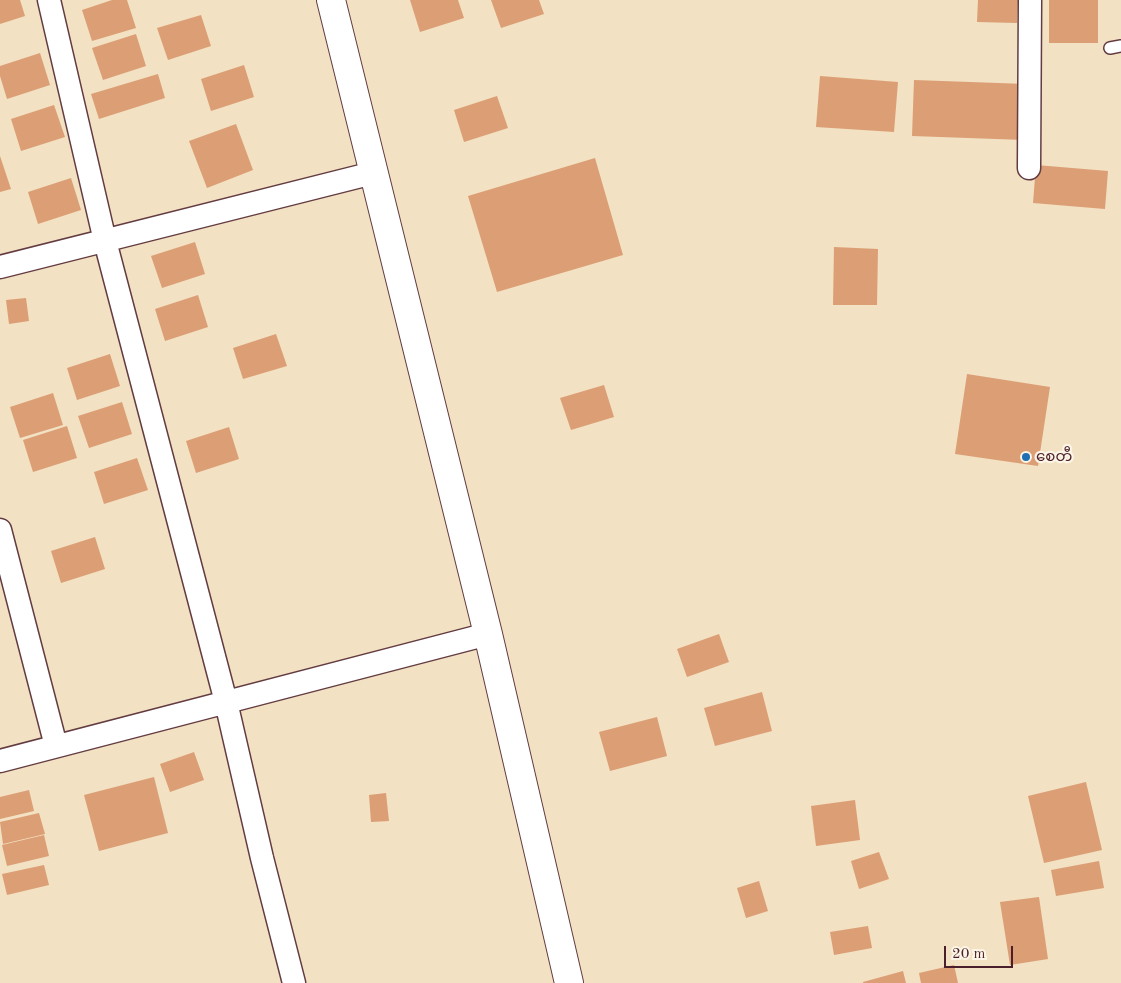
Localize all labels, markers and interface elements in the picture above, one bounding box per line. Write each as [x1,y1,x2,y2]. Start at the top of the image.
place label: စေတီ [1036,448,1072,466]
marker: စေတီ [1020,451,1032,463]
scale bar [946,936,1015,968]
text: 20 m [952,947,986,962]

